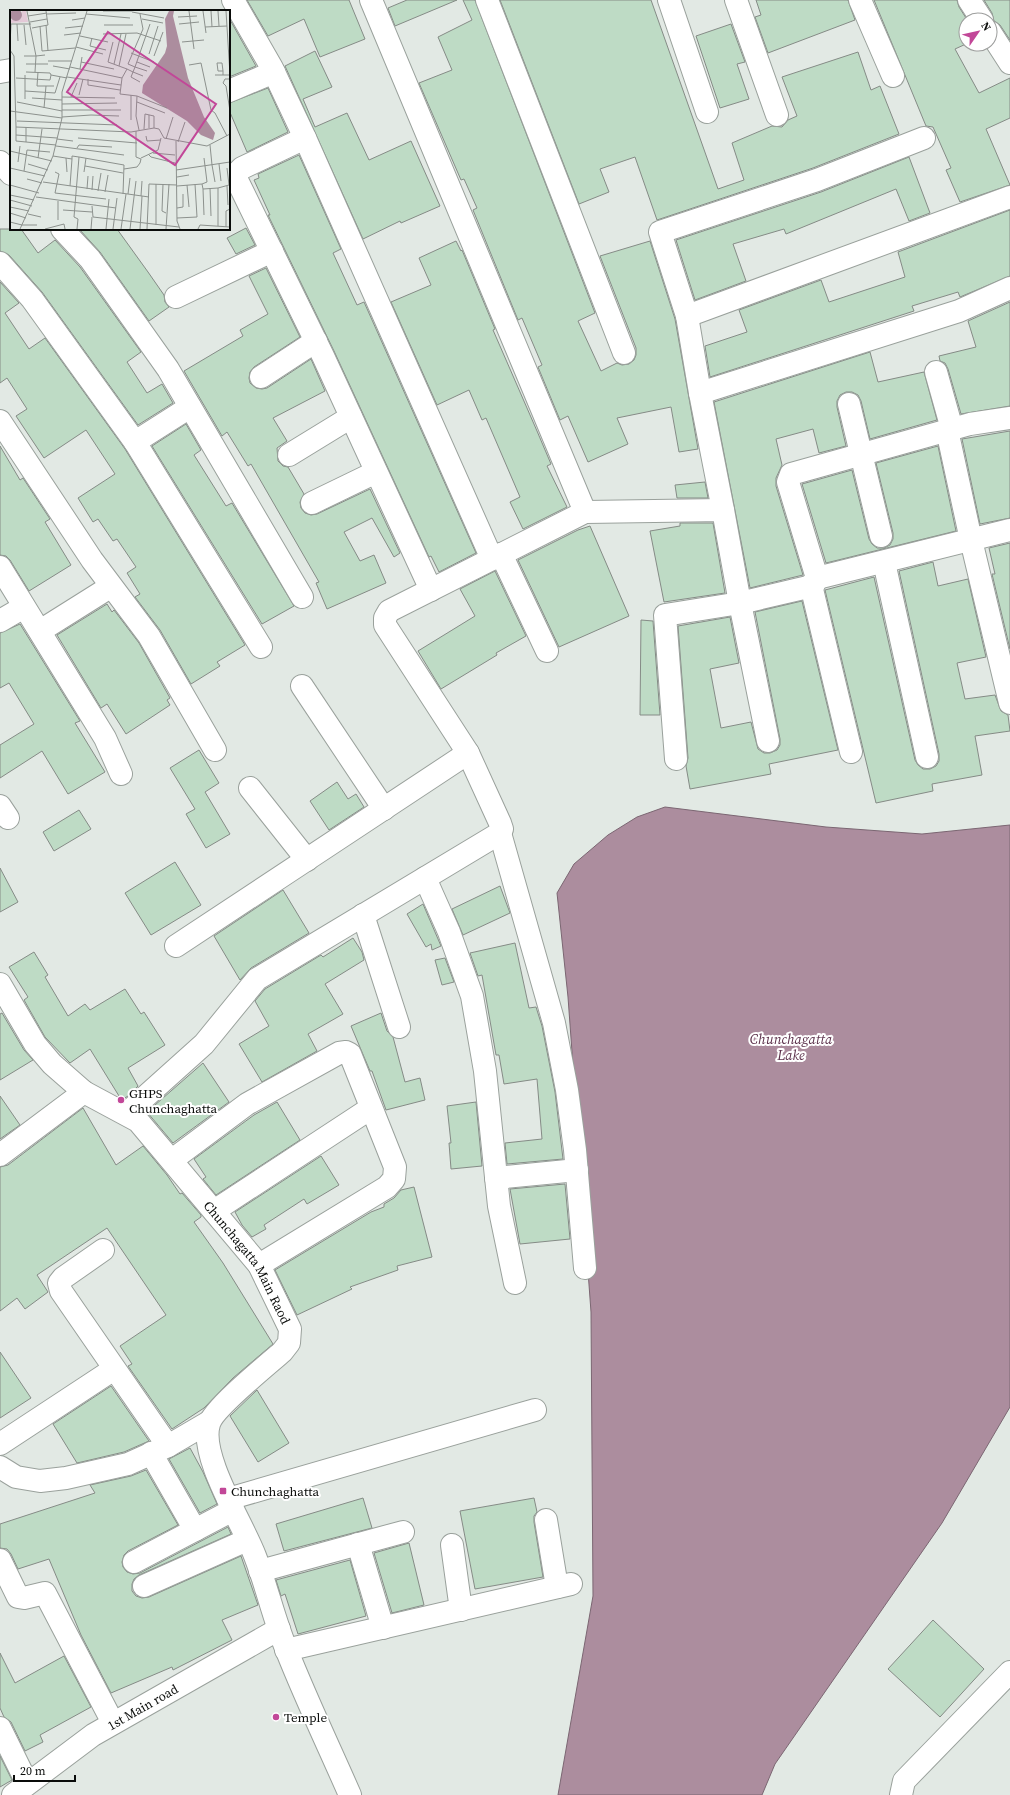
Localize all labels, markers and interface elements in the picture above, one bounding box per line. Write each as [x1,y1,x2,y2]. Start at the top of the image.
inset map [10,10,230,230]
north arrow [958,12,998,52]
text: N [977,19,994,34]
water label: Chunchagatta Lake [750,1029,833,1065]
place label: GHPS Chunchaghatta [129,1085,218,1117]
marker: GHPS Chunchaghatta [116,1095,126,1105]
street label: Chunchagatta Main Raod [200,1197,294,1327]
place label: Chunchaghatta [231,1483,320,1500]
marker: Chunchaghatta [218,1486,228,1496]
street label: 1st Main road [104,1680,182,1734]
place label: Temple [284,1709,327,1726]
marker: Temple [271,1712,281,1722]
scale bar [14,1757,75,1783]
text: 20 m [20,1763,46,1779]

